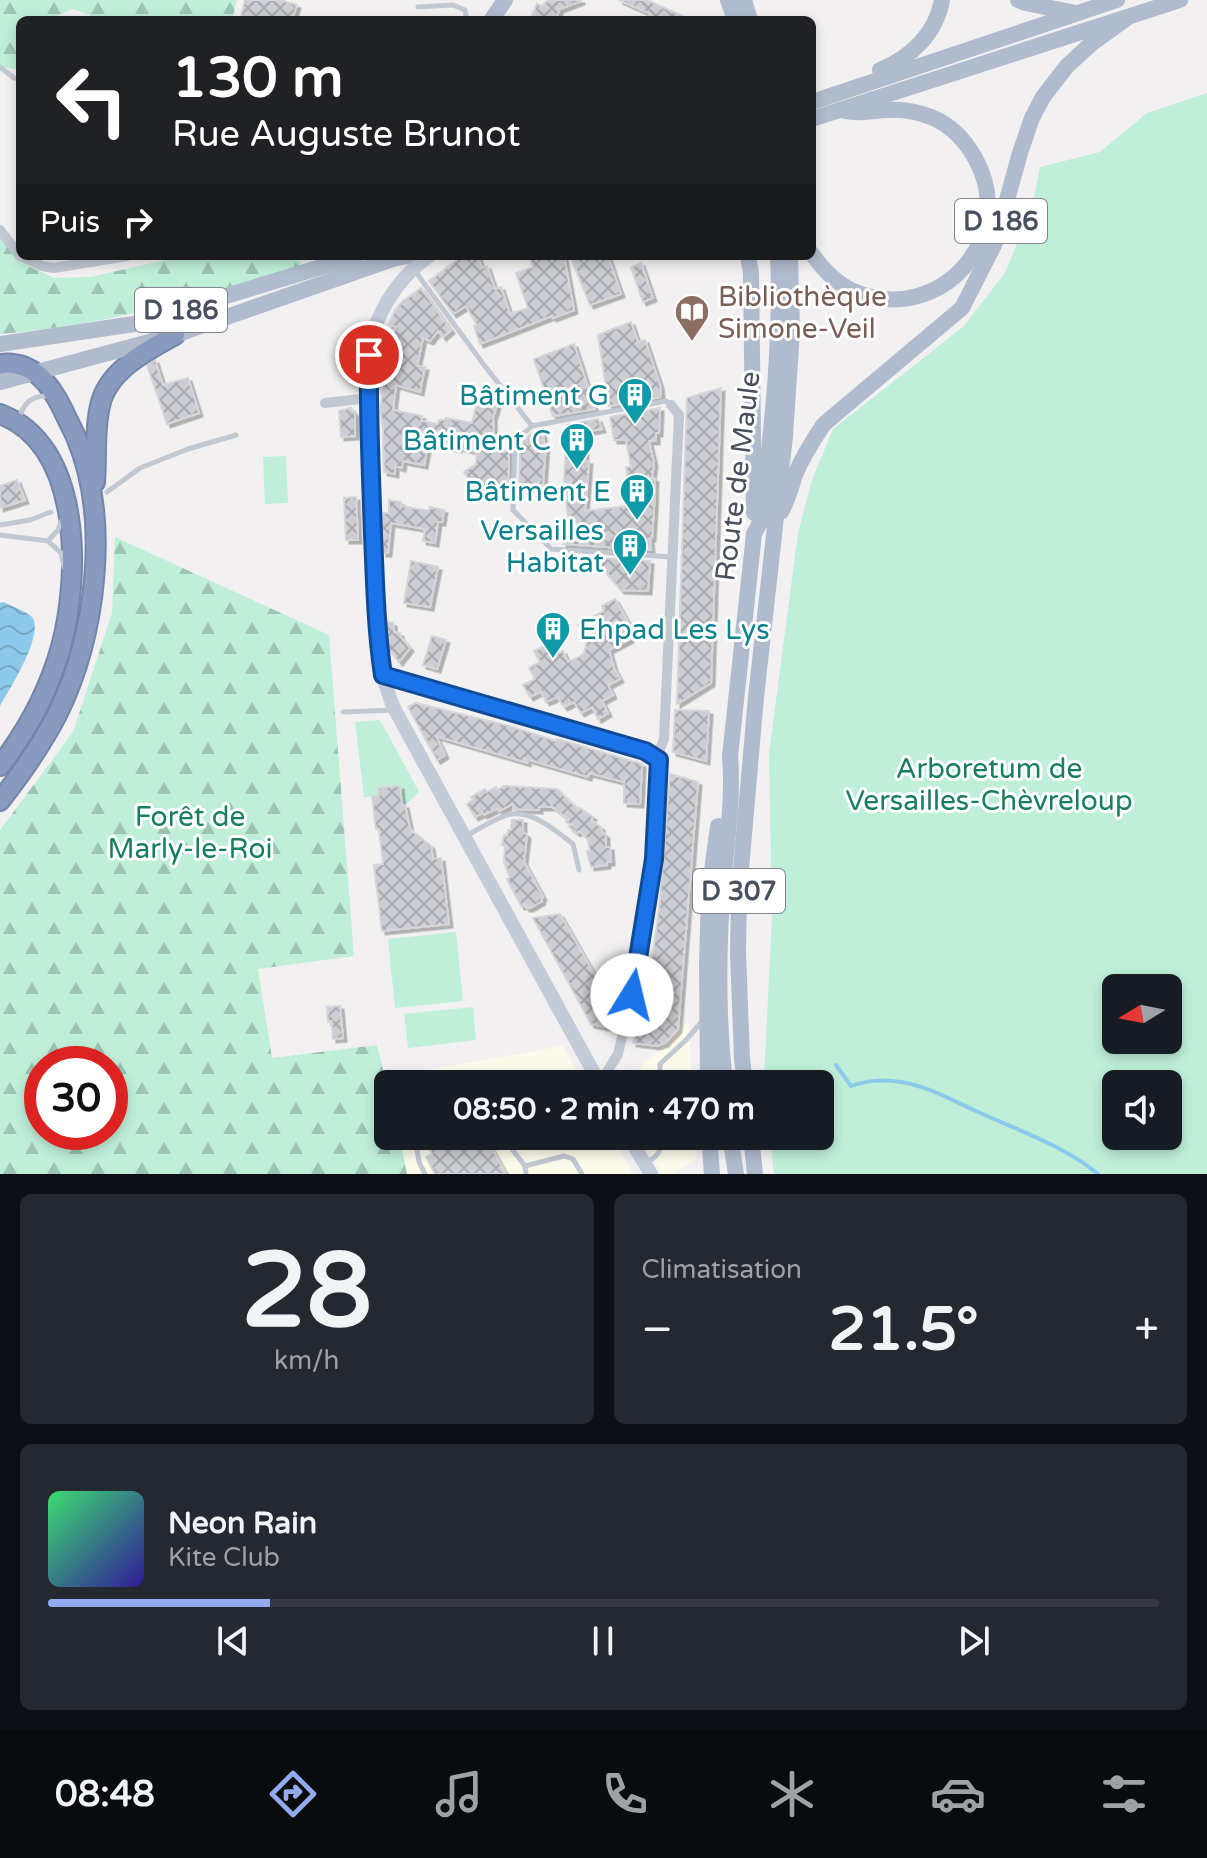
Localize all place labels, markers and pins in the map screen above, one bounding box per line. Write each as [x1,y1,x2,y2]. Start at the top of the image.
place label: Bibliothèque Simone-Veil [718,280,887,346]
library icon: Bibliothèque Simone-Veil [673,293,711,343]
pin [335,321,403,389]
building icon: Bâtiment G [616,376,654,426]
place label: Bâtiment G [459,379,609,413]
building icon: Bâtiment C [558,421,596,471]
place label: Bâtiment C [403,424,551,458]
building icon: Bâtiment E [618,472,656,522]
place label: Bâtiment E [464,475,611,509]
place label: Versailles Habitat [480,514,604,580]
building icon: Versailles Habitat [611,527,649,577]
building icon: Ehpad Les Lys [534,610,572,660]
place label: Ehpad Les Lys [579,613,770,647]

